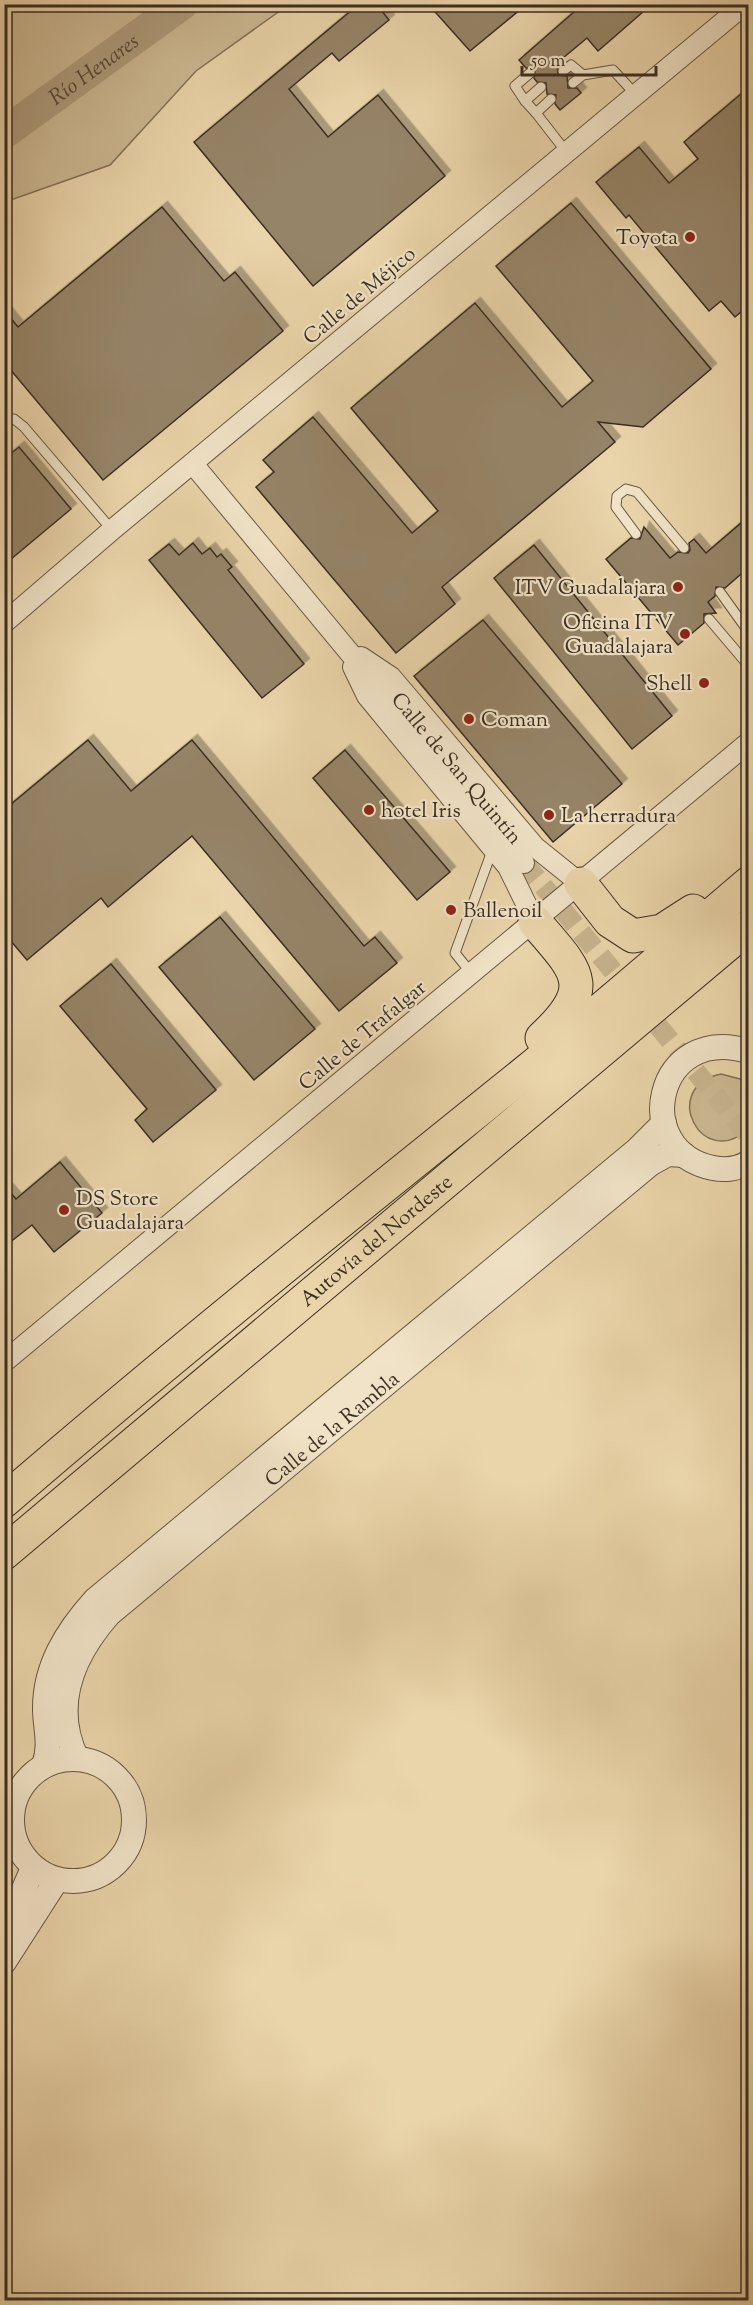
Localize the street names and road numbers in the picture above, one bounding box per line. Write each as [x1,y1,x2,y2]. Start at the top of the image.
street label: Calle de Méjico [297,240,423,353]
street label: Calle de San Quintín [383,687,528,852]
street label: Calle de Trafalgar [293,974,434,1099]
street label: Autovía del Nordeste [294,1168,460,1315]
street label: Calle de la Rambla [259,1365,407,1495]

